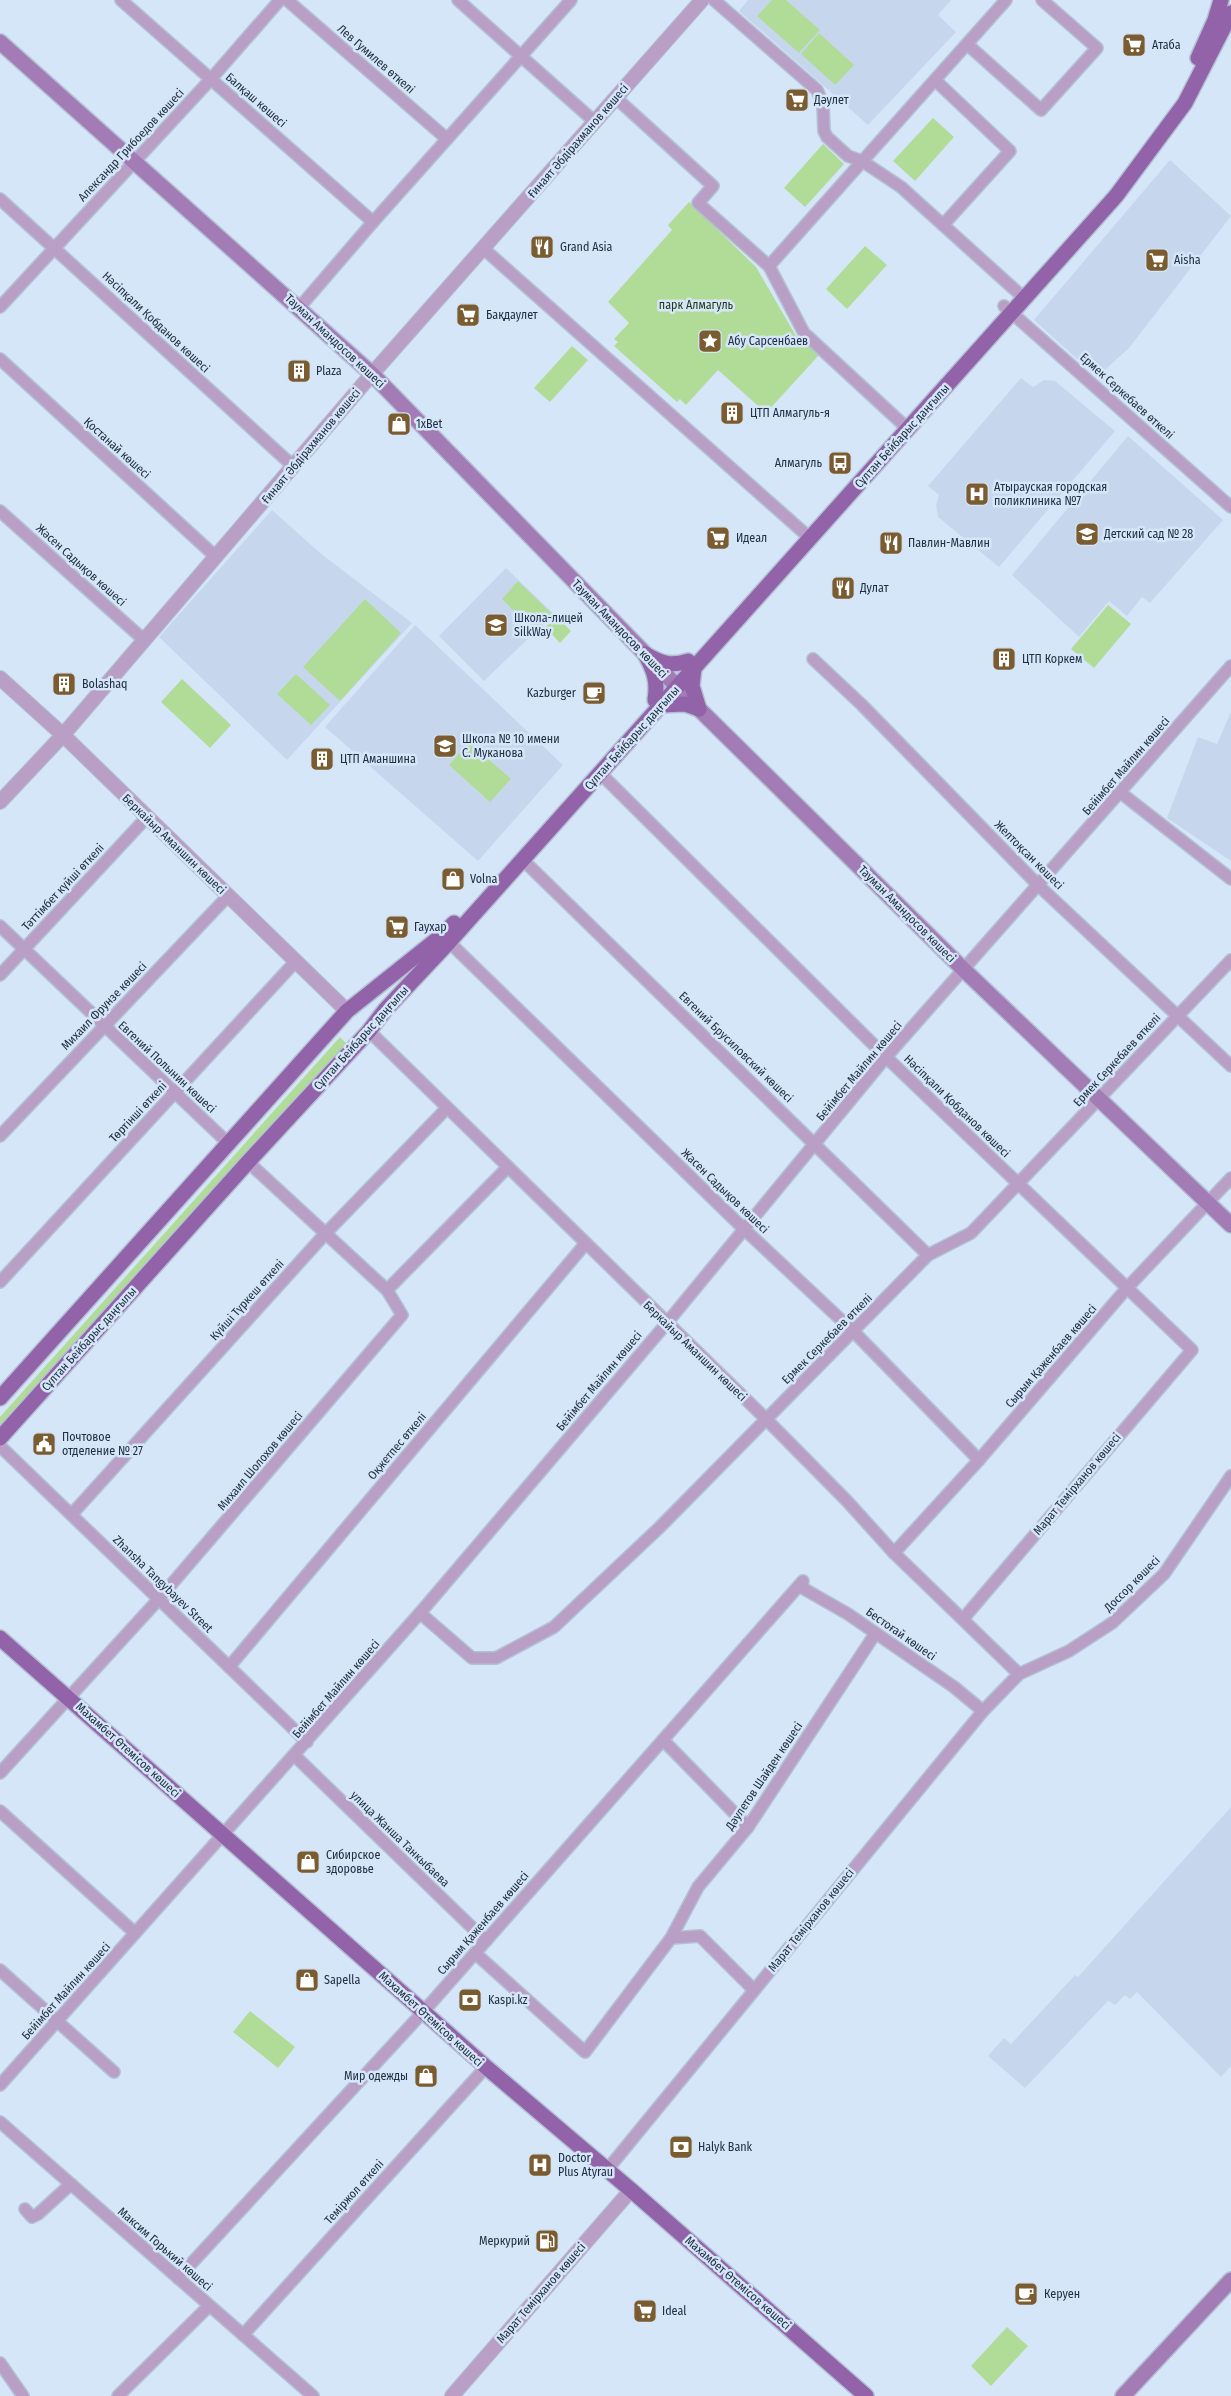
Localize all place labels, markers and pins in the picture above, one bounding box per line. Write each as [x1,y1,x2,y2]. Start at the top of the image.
supermarket icon: Атаба [1121,32,1147,58]
place label: Атаба [1152,38,1181,52]
supermarket icon: Дәулет [784,87,810,113]
place label: Дәулет [813,93,849,107]
restaurant icon: Grand Asia [529,234,555,260]
place label: Grand Asia [560,240,613,254]
supermarket icon: Aisha [1144,247,1170,273]
place label: Aisha [1174,253,1201,267]
supermarket icon: Бақдаулет [455,302,481,328]
place label: Бақдаулет [486,308,538,322]
place icon: Абу Сарсенбаев [697,328,723,354]
place label: Абу Сарсенбаев [728,334,808,348]
building icon: Plaza [286,358,312,384]
place label: Plaza [316,364,342,378]
building icon: ЦТП Алмагуль-я [719,400,745,426]
place label: ЦТП Алмагуль-я [750,406,830,420]
shop icon: 1xBet [386,411,412,437]
place label: 1xBet [416,417,442,431]
bus stop icon: Алмагуль [827,450,853,476]
place label: Алмагуль [775,456,822,470]
place label: Атырауская городская поликлиника №7 [994,480,1107,508]
hospital icon: Атырауская городская поликлиника №7 [964,481,990,507]
school or university icon: Детский сад № 28 [1074,521,1100,547]
supermarket icon: Идеал [705,525,731,551]
place label: Детский сад № 28 [1103,527,1193,541]
restaurant icon: Павлин-Мавлин [878,530,904,556]
place label: Идеал [736,531,767,545]
place label: Павлин-Мавлин [908,536,990,550]
restaurant icon: Дулат [830,575,856,601]
place label: Дулат [859,581,889,595]
place label: Школа-лицей SilkWay [514,611,583,639]
school or university icon: Школа-лицей SilkWay [483,612,509,638]
building icon: ЦТП Коркем [991,646,1017,672]
place label: ЦТП Коркем [1022,652,1082,666]
building icon: Bolashaq [51,671,77,697]
place label: Bolashaq [82,677,128,691]
cafe icon: Kazburger [581,680,607,706]
place label: Kazburger [527,686,577,700]
place label: Школа № 10 имени С. Муканова [462,732,560,760]
school or university icon: Школа № 10 имени С. Муканова [432,733,458,759]
building icon: ЦТП Аманшина [309,746,335,772]
place label: ЦТП Аманшина [340,752,416,766]
shop icon: Volna [440,866,466,892]
place label: Volna [470,872,498,886]
supermarket icon: Гаухар [384,914,410,940]
place label: Гаухар [414,920,447,934]
place label: Почтовое отделение № 27 [62,1430,143,1458]
public building icon: Почтовое отделение № 27 [31,1431,57,1457]
place label: Сибирское здоровье [326,1848,380,1876]
shop icon: Сибирское здоровье [295,1849,321,1875]
shop icon: Sapella [294,1967,320,1993]
place label: Sapella [324,1973,360,1987]
bank icon: Kaspi.kz [457,1987,483,2013]
place label: Kaspi.kz [488,1993,528,2007]
shop icon: Мир одежды [413,2063,439,2089]
place label: Мир одежды [344,2069,408,2083]
bank icon: Halyk Bank [668,2134,694,2160]
place label: Halyk Bank [698,2140,753,2154]
place label: Doctor Plus Atyrau [558,2151,613,2179]
hospital icon: Doctor Plus Atyrau [527,2152,553,2178]
fuel station icon: Меркурий [534,2228,560,2254]
place label: Меркурий [479,2234,530,2248]
cafe icon: Керуен [1013,2281,1039,2307]
place label: Керуен [1044,2287,1080,2301]
supermarket icon: Ideal [632,2298,658,2324]
place label: Ideal [662,2304,686,2318]

